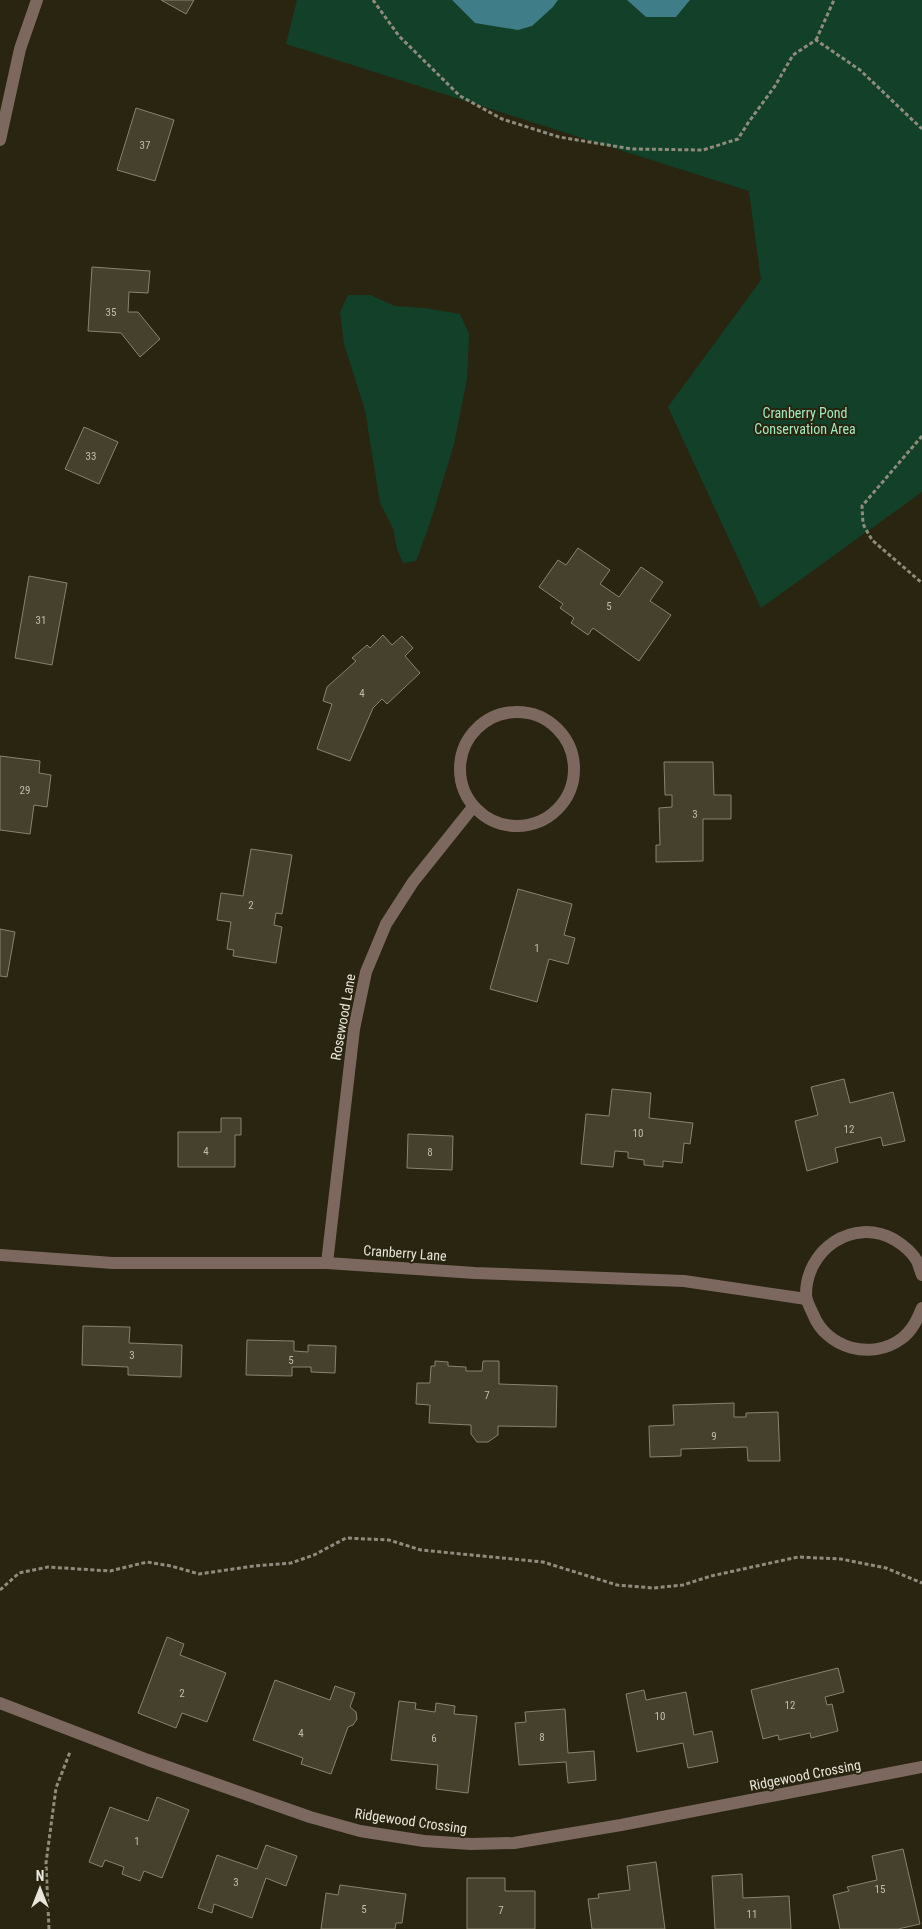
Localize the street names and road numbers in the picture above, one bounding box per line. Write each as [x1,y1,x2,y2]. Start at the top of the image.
street label: Rosewood Lane [328,972,359,1061]
street label: Cranberry Lane [363,1242,448,1264]
street label: Ridgewood Crossing [748,1756,862,1794]
street label: Ridgewood Crossing [354,1805,468,1837]

